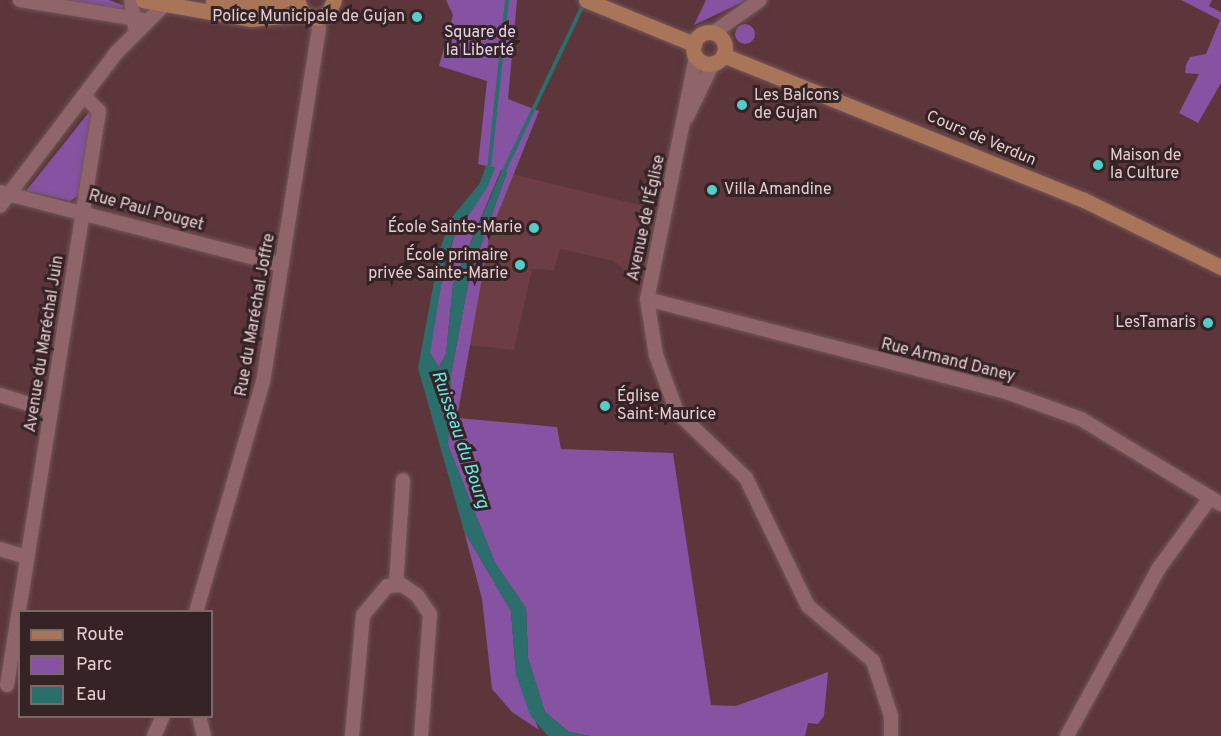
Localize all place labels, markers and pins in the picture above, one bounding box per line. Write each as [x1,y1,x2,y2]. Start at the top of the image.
place label: Police Municipale de Gujan [212,7,405,27]
marker: Police Municipale de Gujan [410,10,424,24]
place label: Les Balcons de Gujan [754,86,839,124]
marker: Les Balcons de Gujan [735,98,749,112]
place label: Maison de la Culture [1110,146,1181,184]
marker: Maison de la Culture [1091,158,1105,172]
place label: Villa Amandine [724,180,832,200]
marker: Villa Amandine [705,183,719,197]
place label: École Sainte-Marie [388,218,522,238]
marker: École Sainte-Marie [527,221,541,235]
place label: École primaire privée Sainte-Marie [368,246,508,284]
marker: École primaire privée Sainte-Marie [513,258,527,272]
place label: LesTamaris [1115,313,1196,333]
marker: LesTamaris [1201,316,1215,330]
place label: Église Saint-Maurice [617,387,716,425]
marker: Église Saint-Maurice [598,399,612,413]

